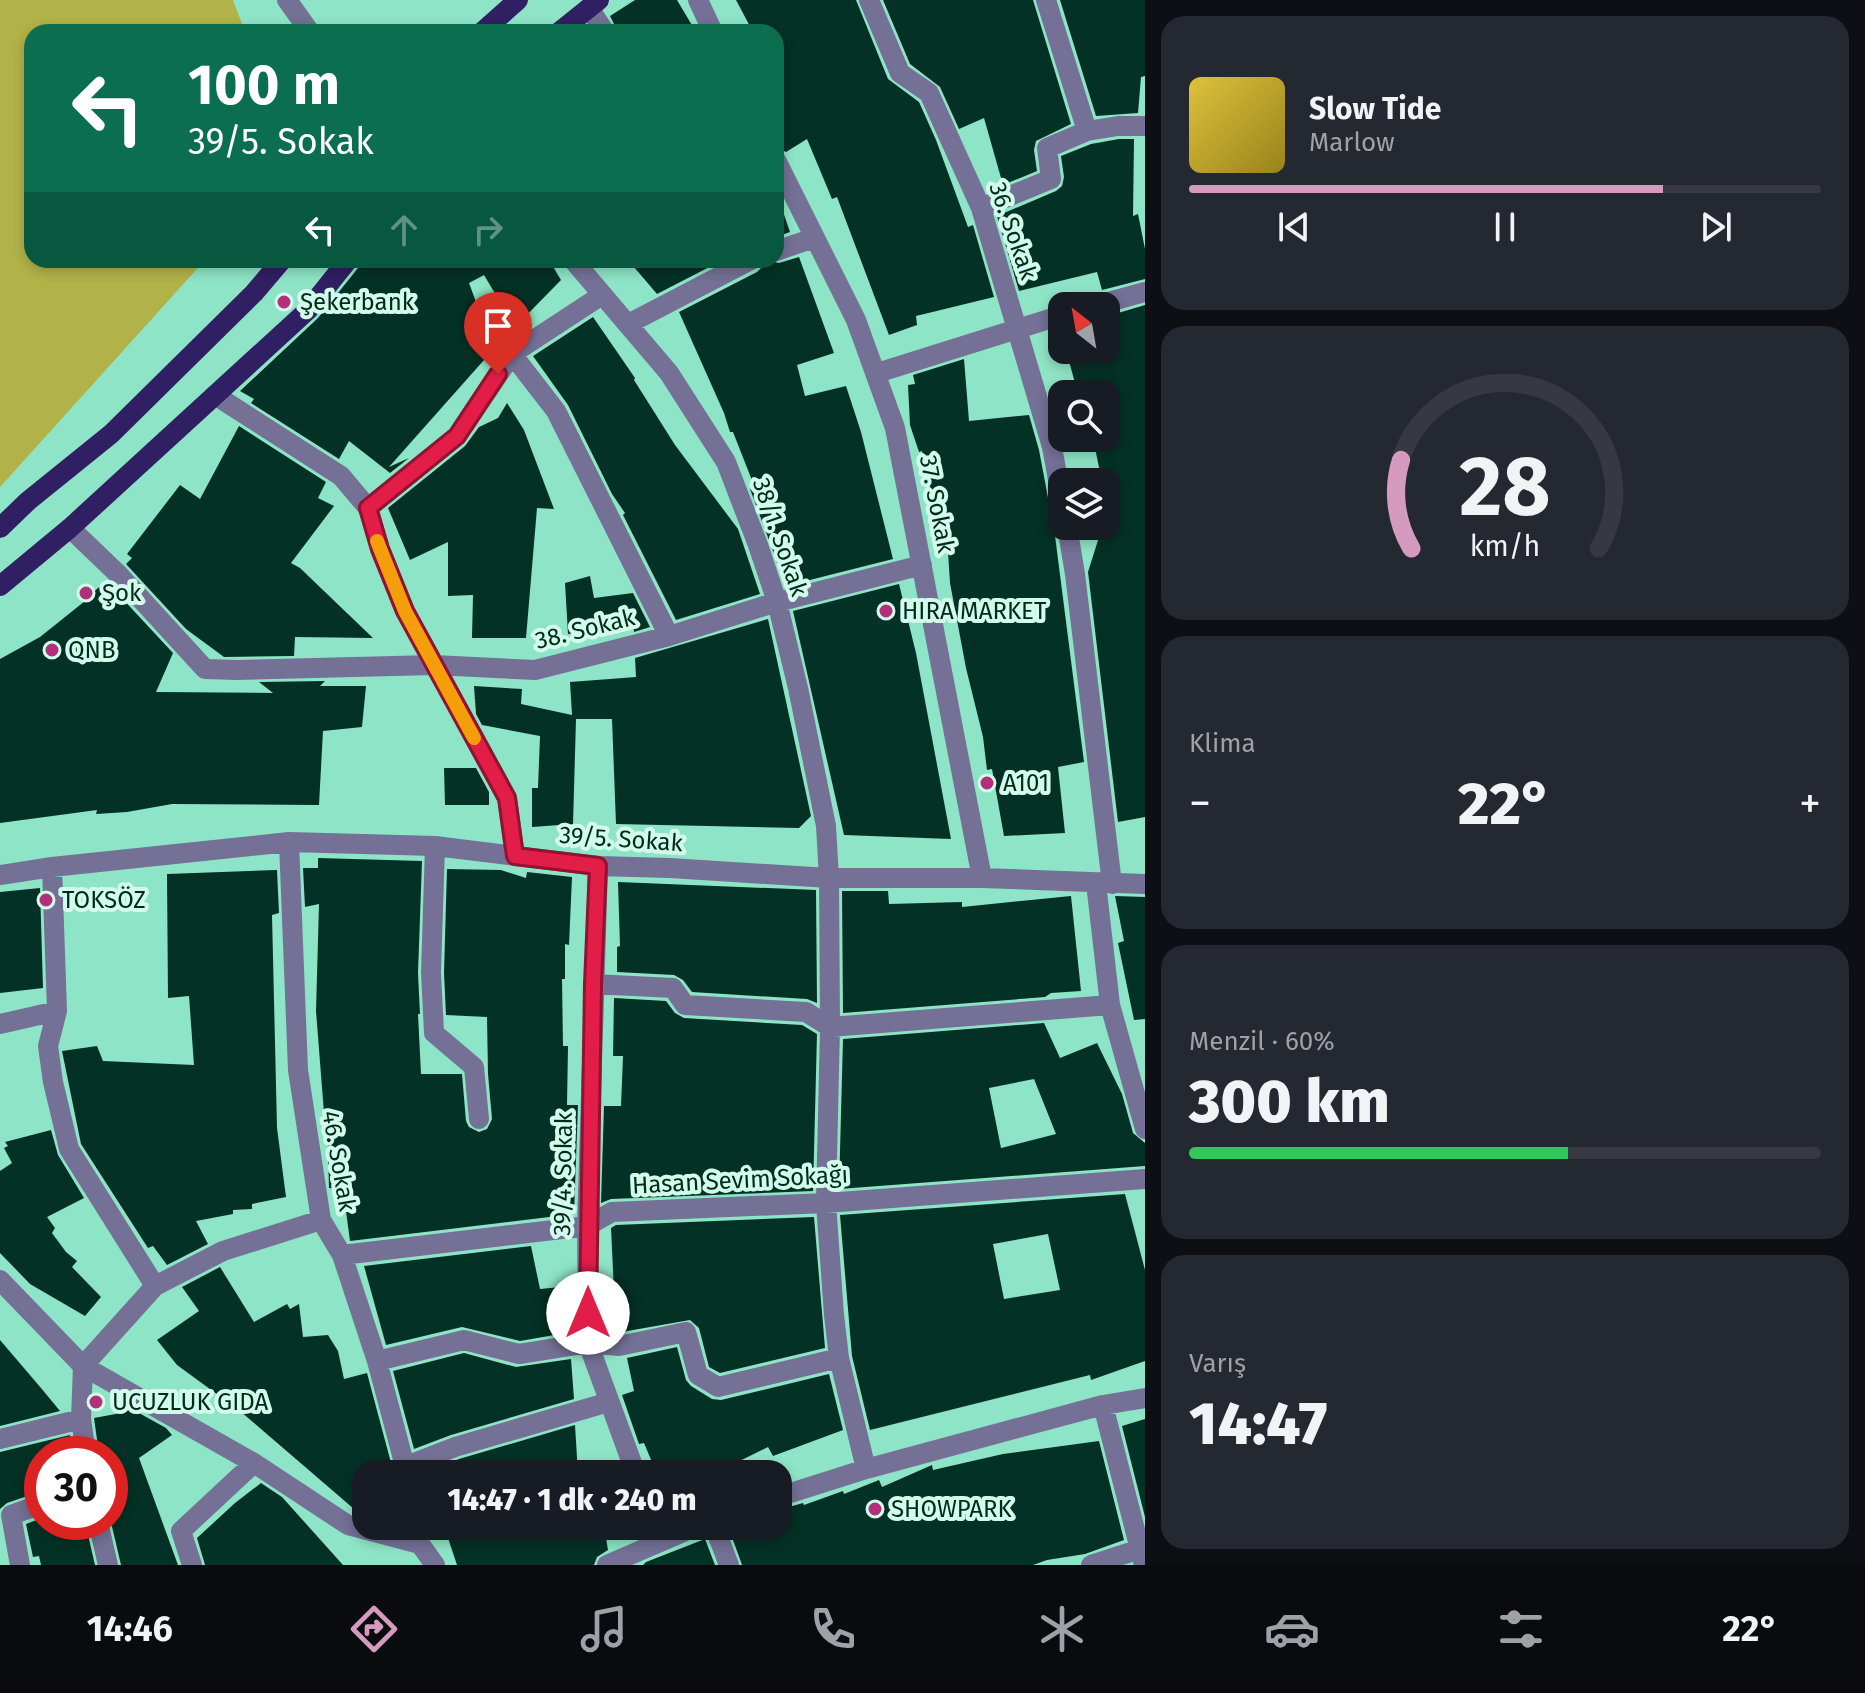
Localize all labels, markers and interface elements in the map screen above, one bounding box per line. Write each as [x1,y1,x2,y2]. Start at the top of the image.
text: 100 m [188,52,340,119]
icon: left [56,56,160,160]
text: Slow Tide [1309,91,1441,127]
text: 39/5. Sokak [188,120,374,164]
text: Marlow [1309,127,1395,158]
street label: 36. Sokak [983,179,1043,284]
icon: previous [1272,205,1316,249]
icon: pause [1483,205,1527,249]
icon: next [1694,205,1738,249]
icon: left [298,208,342,252]
icon: ahead [382,208,426,252]
icon: right [466,208,510,252]
place label: Şekerbank [300,288,415,316]
pin [464,292,532,374]
north arrow [1048,292,1120,364]
map controls [1048,292,1120,540]
marker: Şekerbank [275,293,293,311]
icon: arrive [476,304,520,348]
button: search [1048,380,1120,452]
text: 28 [1459,436,1551,536]
street label: 37. Sokak [914,453,960,556]
button: layers [1048,468,1120,540]
street label: 38/1. Sokak [747,474,814,600]
text: km/h [1470,529,1540,564]
place label: Şok [102,579,142,607]
marker: Şok [77,584,95,602]
place label: HIRA MARKET [902,597,1047,625]
marker: HIRA MARKET [877,602,895,620]
street label: 38. Sokak [532,603,638,655]
place label: QNB [68,636,116,664]
marker: QNB [43,641,61,659]
text: Klima [1189,728,1256,759]
text: 22° [1458,768,1552,840]
place label: A101 [1003,769,1049,797]
marker: A101 [978,774,996,792]
text: − [1189,777,1211,830]
text: + [1799,777,1821,830]
street label: 39/5. Sokak [558,821,684,857]
place label: TOKSÖZ [62,886,146,914]
marker: TOKSÖZ [37,891,55,909]
text: Menzil · 60% [1189,1026,1335,1057]
text: 300 km [1189,1066,1390,1138]
street label: 46. Sokak [316,1108,362,1214]
street label: 39/4. Sokak [548,1111,578,1236]
street label: Hasan Sevim Sokağı [631,1160,849,1200]
position arrow [546,1271,630,1355]
text: Varış [1189,1348,1246,1379]
place label: UCUZLUK GIDA [112,1388,268,1416]
text: 14:47 [1189,1388,1327,1460]
marker: UCUZLUK GIDA [87,1393,105,1411]
speed limit sign: 30 [24,1436,128,1540]
text: 14:47 · 1 dk · 240 m [448,1482,696,1518]
place label: SHOWPARK [891,1495,1013,1523]
marker: SHOWPARK [866,1500,884,1518]
icon: directions [346,1601,402,1657]
icon: music [576,1601,632,1657]
icon: phone [805,1601,861,1657]
icon: climate [1034,1601,1090,1657]
icon: car [1264,1601,1320,1657]
icon: filters [1493,1601,1549,1657]
text: 14:46 [87,1607,173,1651]
text: 22° [1722,1607,1778,1651]

